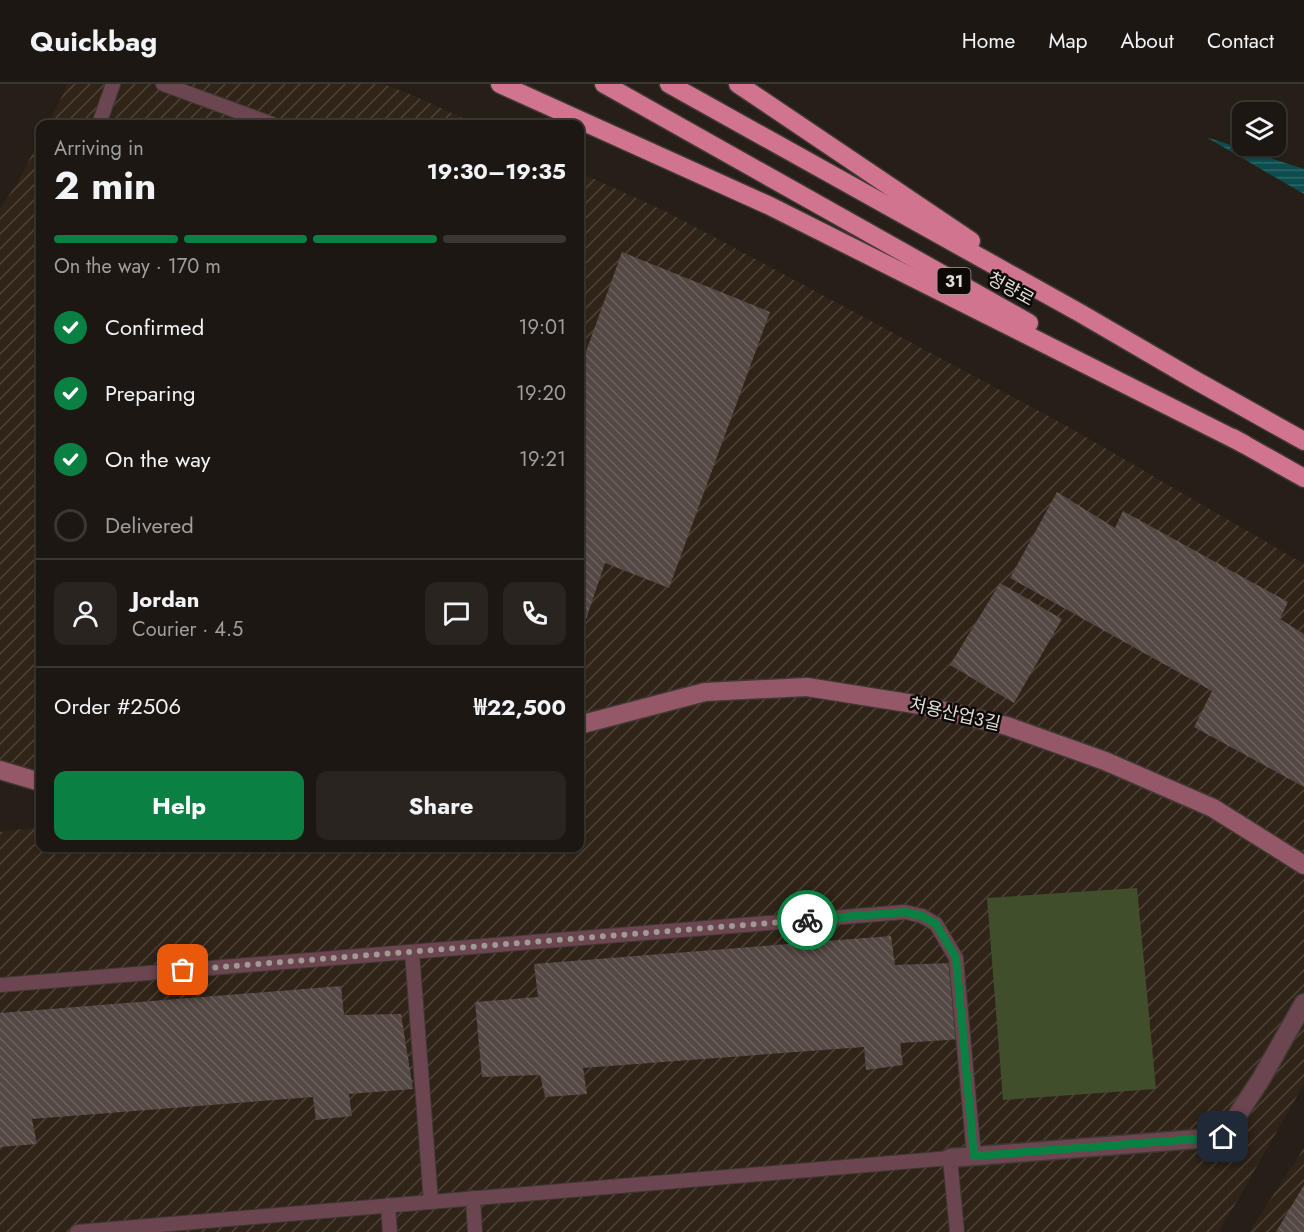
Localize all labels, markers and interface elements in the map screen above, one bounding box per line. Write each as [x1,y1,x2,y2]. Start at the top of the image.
text: Quickbag [30,21,157,62]
text: Home [962,26,1015,56]
text: Map [1048,26,1088,56]
text: About [1121,26,1174,56]
text: Contact [1207,26,1274,56]
map controls [1232,102,1286,156]
button: layers [1232,102,1286,156]
text: Arriving in [54,134,144,163]
text: 19:30–19:35 [427,155,566,187]
text: 2 min [54,157,156,214]
text: On the way · 170 m [54,252,221,281]
street label: 청량로 [983,266,1039,312]
road number: 31 [938,268,970,294]
icon: check [54,311,87,344]
text: Confirmed [105,311,204,343]
text: 19:01 [518,313,566,342]
icon: check [54,377,87,410]
text: Preparing [105,377,196,409]
text: 19:20 [516,379,566,408]
icon: check [54,443,87,476]
text: On the way [105,443,210,475]
text: 19:21 [519,445,566,474]
text: Delivered [105,509,194,541]
button: person [54,582,117,645]
button: chat [425,582,488,645]
button: phone [503,582,566,645]
text: Jordan [132,583,199,615]
text: Courier · 4.5 [132,615,243,644]
text: Order #2506 [54,690,181,722]
text: ₩22,500 [474,691,566,723]
street label: 처용산업3길 [907,691,1003,737]
button: Help [54,771,304,840]
button: Share [316,771,566,840]
courier [777,890,837,950]
icon: bike [791,904,824,937]
pin [157,944,208,995]
icon: bag [166,953,199,986]
pin [1197,1111,1248,1162]
icon: home [1206,1120,1239,1153]

